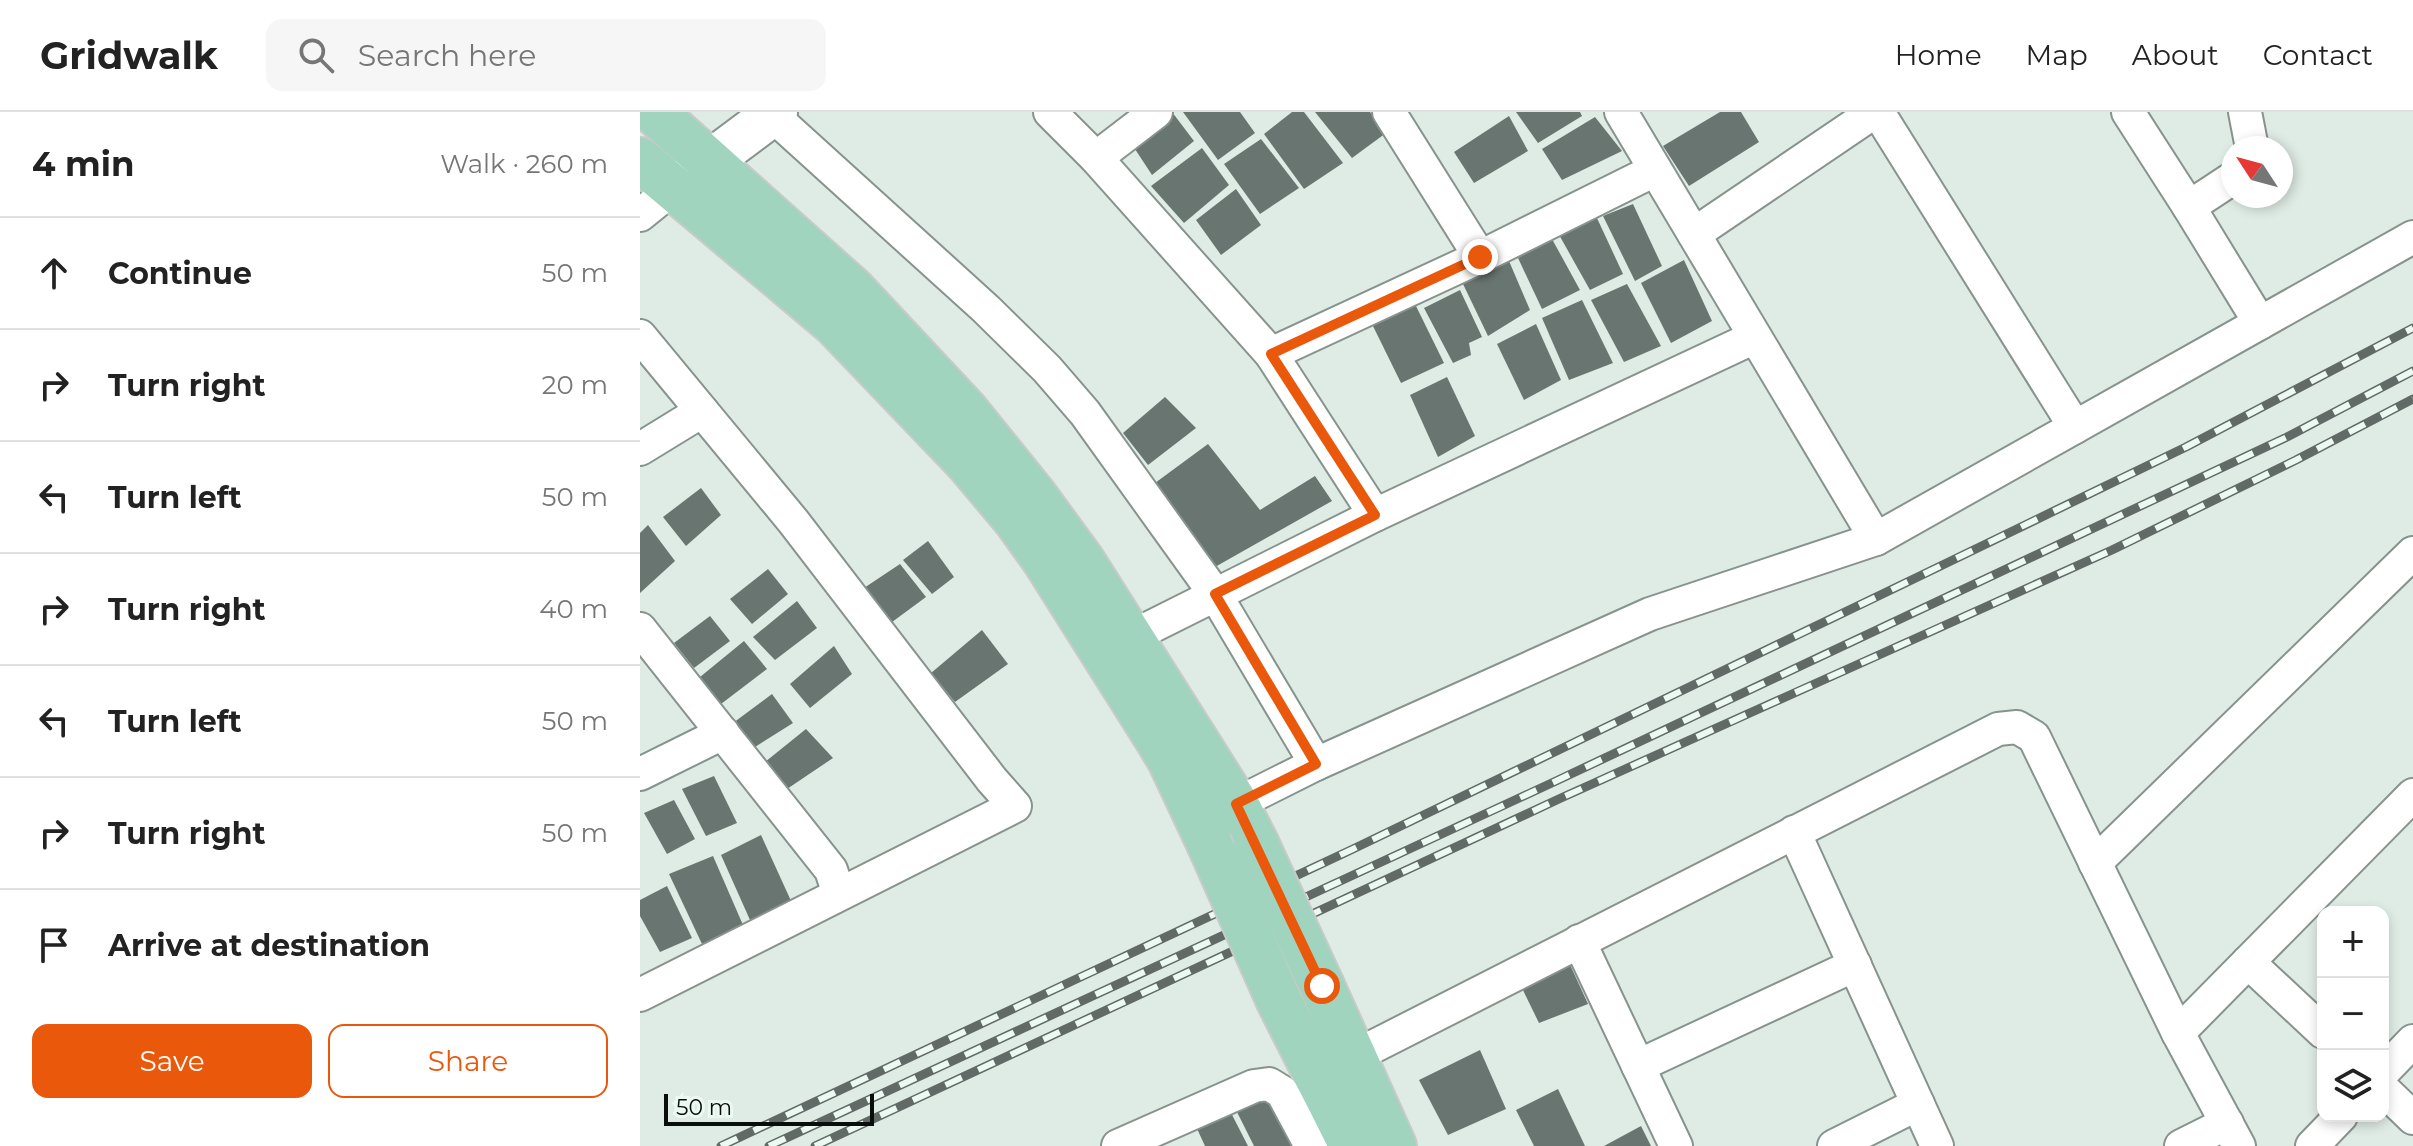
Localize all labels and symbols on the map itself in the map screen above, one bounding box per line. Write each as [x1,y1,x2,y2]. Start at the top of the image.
north arrow [2221,136,2293,208]
route end [1462,239,1498,275]
route start [1304,968,1340,1004]
scale bar [664,1090,874,1126]

